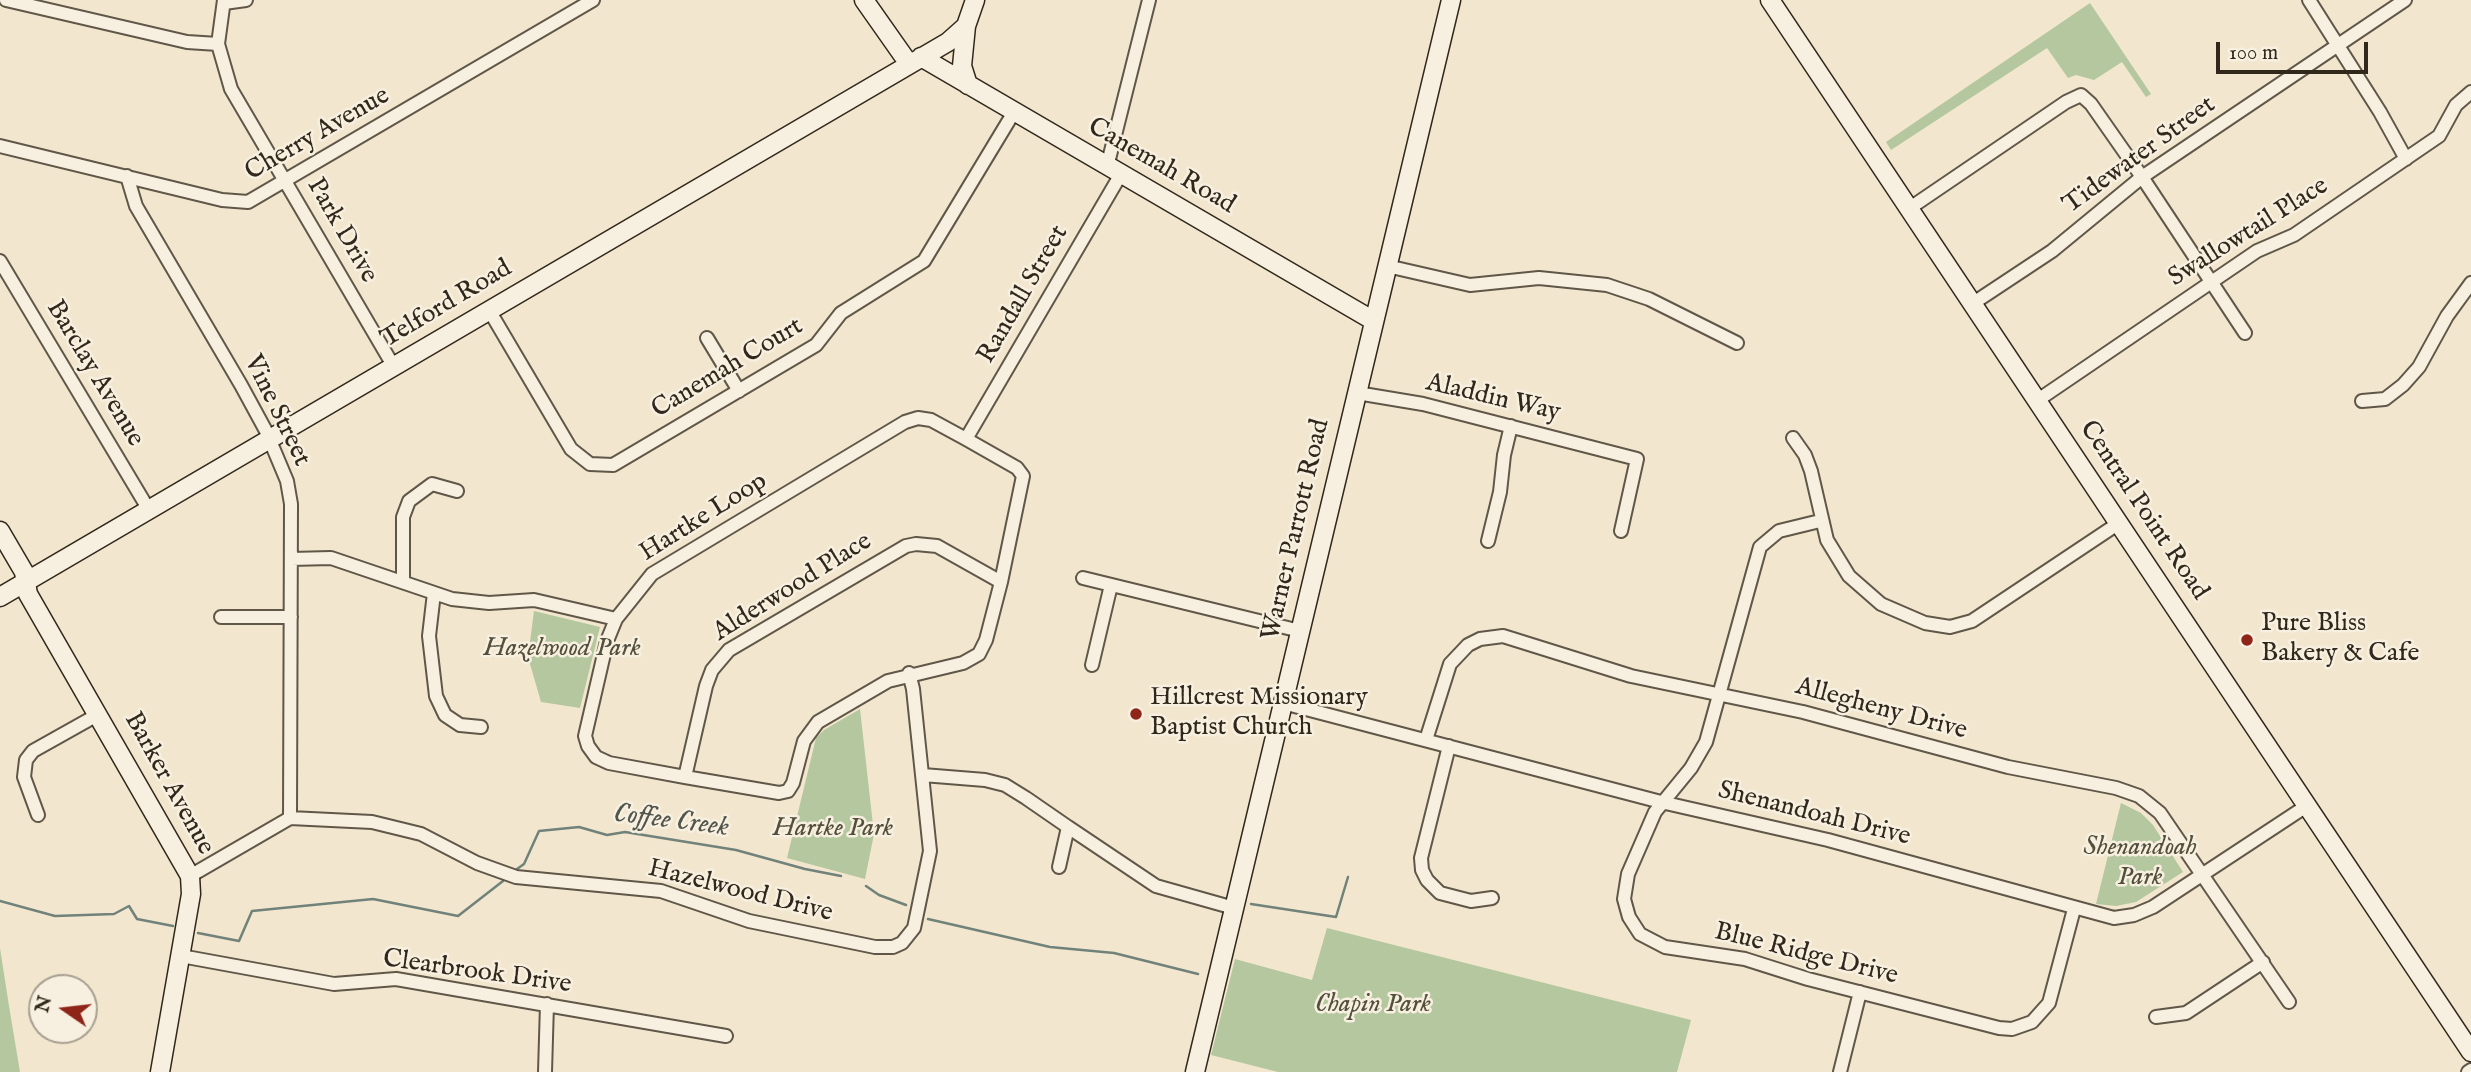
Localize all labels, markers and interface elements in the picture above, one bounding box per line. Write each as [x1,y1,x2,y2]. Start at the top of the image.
scale bar [2219,28,2371,72]
text: 100 m [2229,40,2278,67]
street label: Cherry Avenue [240,81,396,189]
street label: Tidewater Street [2058,90,2222,222]
street label: Canemah Road [1082,112,1240,222]
street label: Swallowtail Place [2163,171,2335,295]
street label: Park Drive [299,173,383,289]
street label: Randall Street [972,220,1076,370]
street label: Telford Road [376,254,518,356]
street label: Barclay Avenue [38,295,150,453]
street label: Canemah Court [647,312,809,426]
street label: Vine Street [236,350,316,472]
street label: Aladdin Way [1423,368,1563,430]
street label: Warner Parrott Road [1256,416,1338,644]
street label: Central Point Road [2072,416,2214,606]
street label: Hartke Loop [635,467,773,569]
street label: Alderwood Place [708,527,878,649]
place label: Pure Bliss Bakery & Cafe [2261,609,2419,670]
marker: Pure Bliss Bakery & Cafe [2239,632,2255,648]
park label: Hazelwood Park [483,634,641,666]
street label: Allegheny Drive [1792,672,1970,748]
place label: Hillcrest Missionary Baptist Church [1150,683,1368,744]
marker: Hillcrest Missionary Baptist Church [1128,706,1144,722]
street label: Barker Avenue [116,707,220,861]
street label: Shenandoah Drive [1715,776,1913,854]
water label: Coffee Creek [611,798,731,846]
park label: Hartke Park [773,814,893,846]
park label: Shenandoah Park [2083,833,2197,894]
street label: Hazelwood Drive [644,854,836,930]
street label: Blue Ridge Drive [1711,917,1901,993]
street label: Clearbrook Drive [381,944,573,1002]
north arrow [28,974,98,1044]
park label: Chapin Park [1315,990,1431,1022]
text: N [31,994,58,1015]

